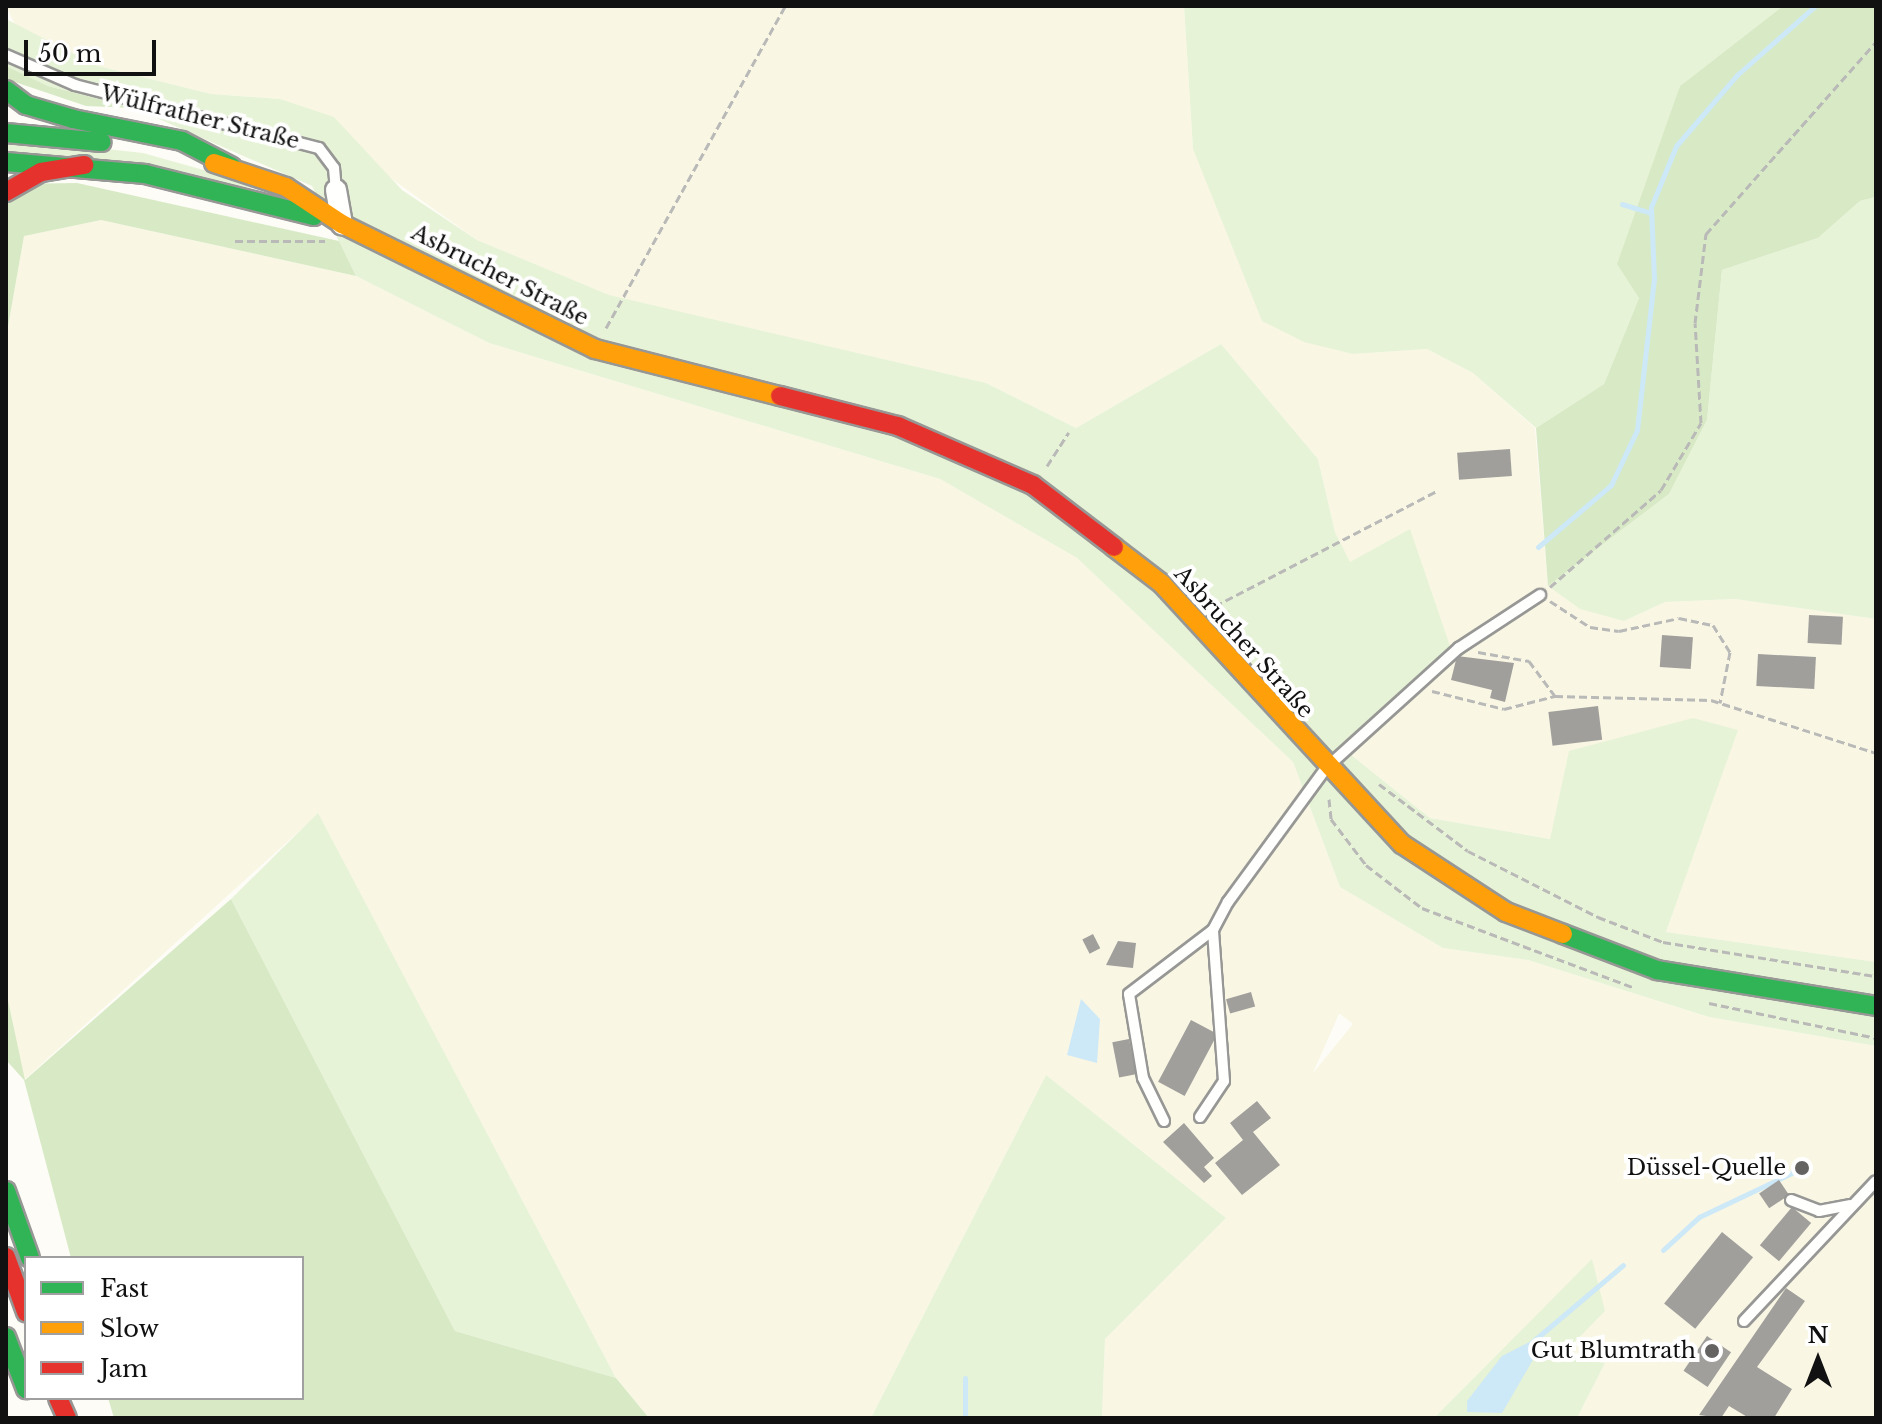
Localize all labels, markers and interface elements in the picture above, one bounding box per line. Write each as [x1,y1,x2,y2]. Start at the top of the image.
scale bar [28,24,160,74]
text: 50 m [38,39,101,68]
street label: Wülfrather Straße [98,79,302,155]
street label: Asbrucher Straße [407,219,593,331]
street label: Asbrucher Straße [1169,560,1319,724]
place label: Düssel-Quelle [1627,1155,1786,1181]
marker: Düssel-Quelle [1793,1159,1811,1177]
legend [24,1256,304,1400]
text: Fast [100,1274,148,1303]
text: Slow [100,1314,159,1343]
north arrow [1778,1320,1858,1400]
text: N [1808,1322,1828,1349]
place label: Gut Blumtrath [1531,1338,1696,1364]
marker: Gut Blumtrath [1703,1342,1721,1360]
text: Jam [100,1354,148,1383]

